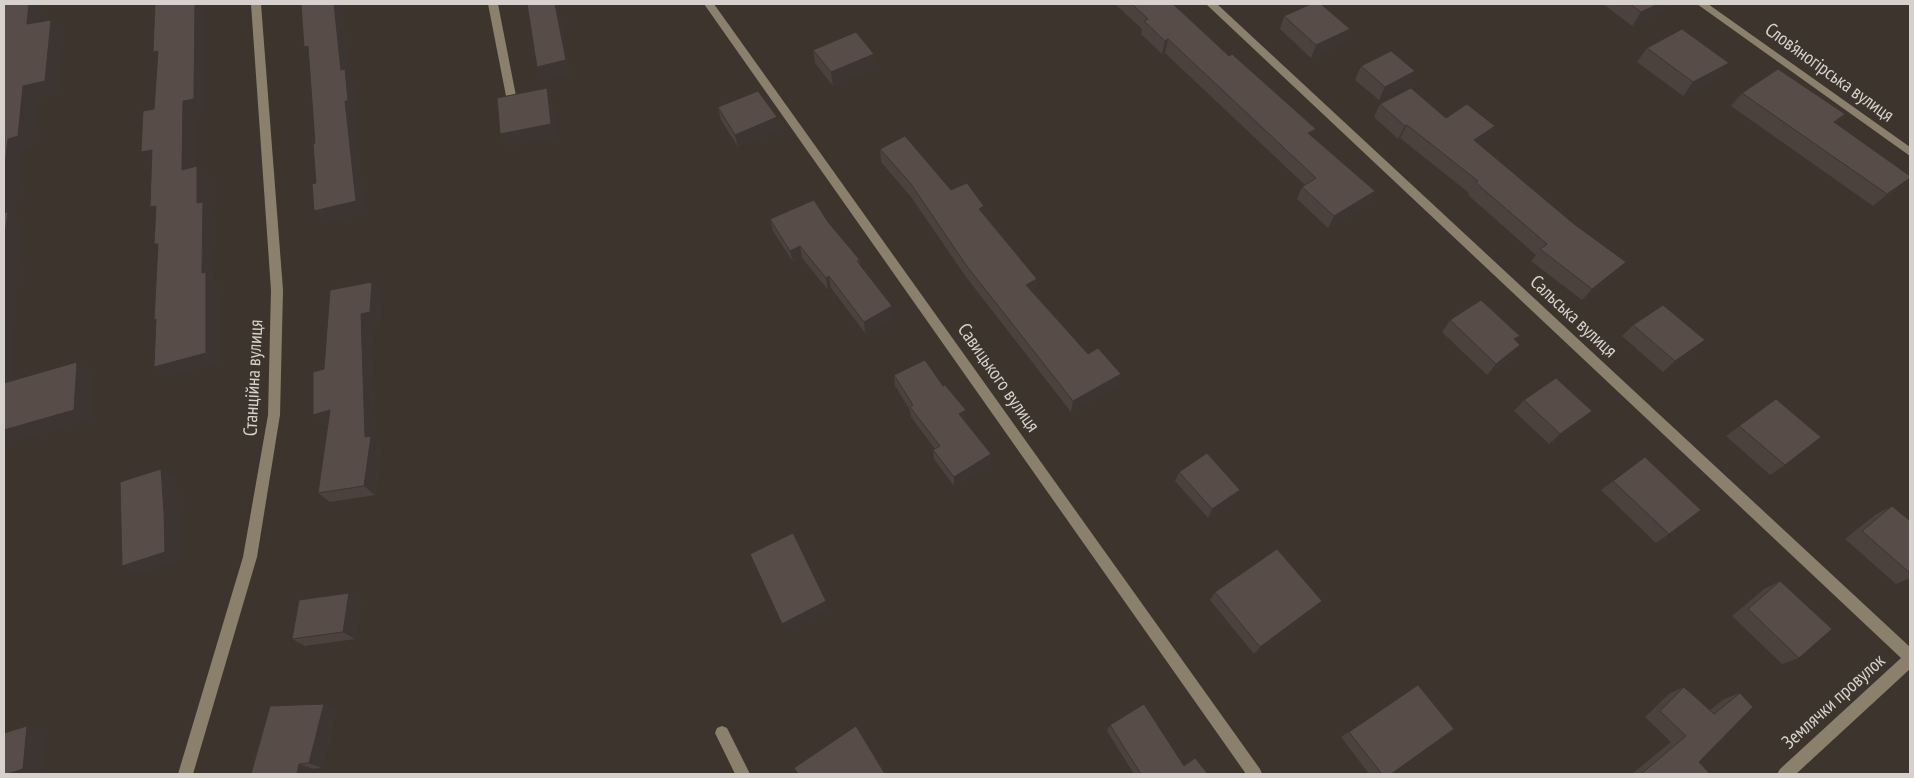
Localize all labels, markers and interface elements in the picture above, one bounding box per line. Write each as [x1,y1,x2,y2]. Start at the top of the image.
street label: Слов’яногірська вулиця [1760,19,1898,127]
street label: Сальська вулиця [1525,271,1621,363]
street label: Станційна вулиця [240,319,268,437]
street label: Савицького вулиця [952,319,1044,437]
street label: Землячки провулок [1778,650,1890,754]

